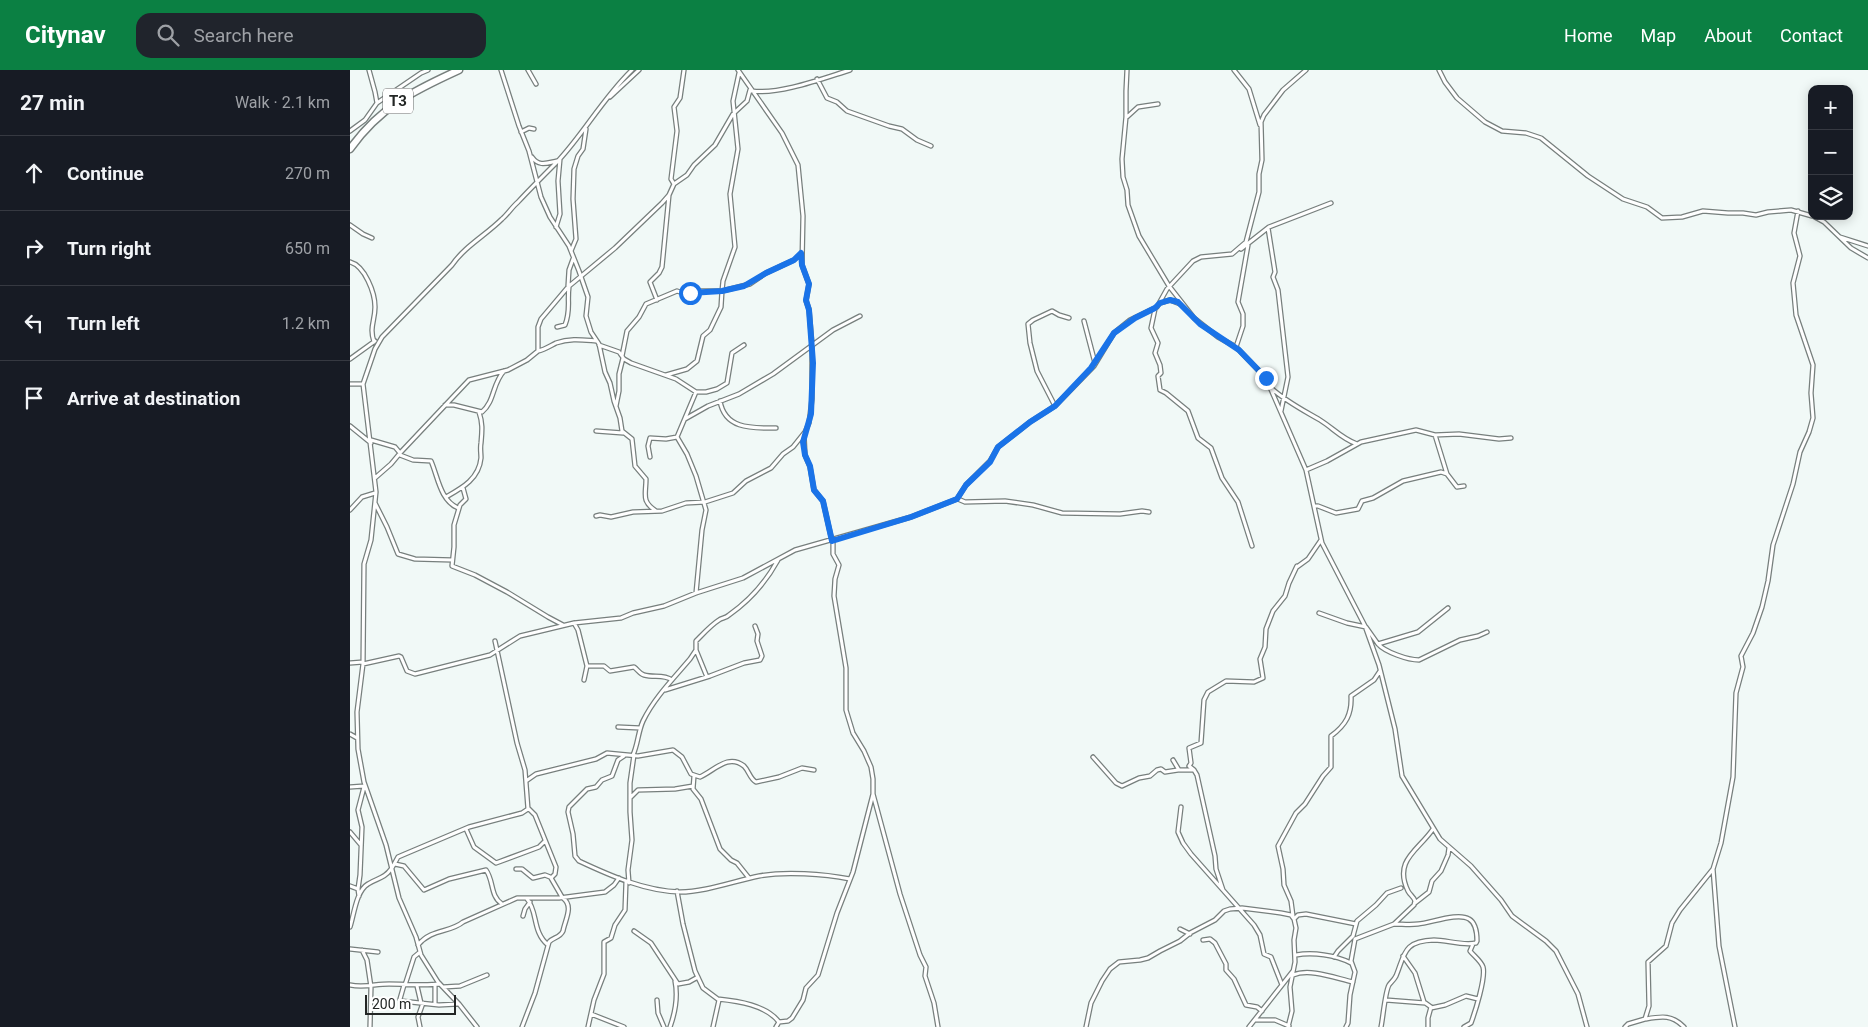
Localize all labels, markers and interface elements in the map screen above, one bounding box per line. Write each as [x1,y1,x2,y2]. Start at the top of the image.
search box [136,13,486,58]
text: Citynav [25,21,106,49]
icon: search [154,21,182,49]
text: Search here [194,24,294,47]
text: Home [1564,25,1613,46]
text: Map [1641,25,1676,46]
text: About [1704,25,1752,46]
text: Contact [1780,25,1843,46]
map controls [1808,85,1853,220]
button: + [1808,85,1853,130]
road number: T3 [383,88,413,114]
text: 27 min [20,91,85,115]
text: Walk · 2.1 km [235,93,330,112]
button: − [1808,130,1853,175]
icon: ahead [20,159,48,187]
text: Continue [67,162,144,185]
text: 270 m [285,164,330,183]
button: layers [1808,175,1853,220]
icon: right [20,234,48,262]
text: Turn right [67,237,151,260]
text: 650 m [285,239,330,258]
route start [679,282,702,305]
icon: left [20,309,48,337]
text: Turn left [67,312,140,335]
text: 1.2 km [282,314,330,333]
route end [1255,367,1278,390]
icon: arrive [20,384,48,412]
text: Arrive at destination [67,387,240,410]
scale bar [365,992,456,1015]
text: 200 m [372,996,411,1012]

